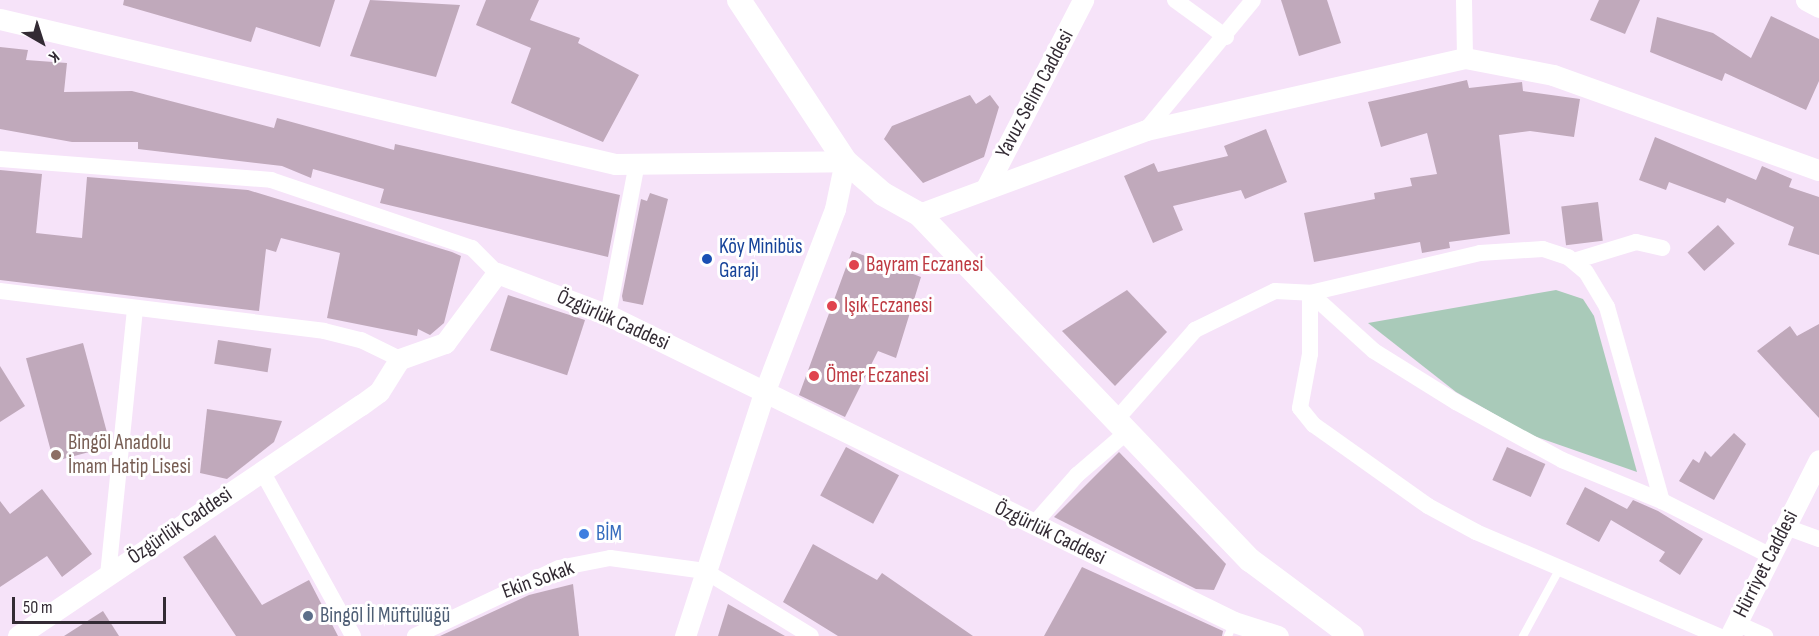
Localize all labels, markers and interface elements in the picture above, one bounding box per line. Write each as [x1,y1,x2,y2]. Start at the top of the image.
north arrow [12,12,72,72]
street label: Yavuz Selim Caddesi [991,26,1079,162]
text: K [45,47,63,66]
place label: Köy Minibüs Garajı [719,234,802,284]
marker: Köy Minibüs Garajı [700,252,714,266]
place label: Bayram Eczanesi [866,252,983,278]
marker: Bayram Eczanesi [847,258,861,272]
street label: Özgürlük Caddesi [553,284,673,356]
place label: Işık Eczanesi [844,293,932,319]
marker: Işık Eczanesi [825,299,839,313]
place label: Ömer Eczanesi [826,363,929,389]
marker: Ömer Eczanesi [807,369,821,383]
place label: Bingöl Anadolu İmam Hatip Lisesi [68,430,191,480]
marker: Bingöl Anadolu İmam Hatip Lisesi [49,448,63,462]
street label: Özgürlük Caddesi [123,482,237,570]
street label: Özgürlük Caddesi [990,495,1110,571]
street label: Hürriyet Caddesi [1728,506,1804,622]
place label: BİM [596,521,622,547]
marker: BİM [577,527,591,541]
street label: Ekin Sokak [499,555,577,605]
scale bar [15,585,170,623]
text: 50 m [23,597,53,618]
place label: Bingöl İl Müftülüğü [320,603,450,629]
marker: Bingöl İl Müftülüğü [301,609,315,623]

